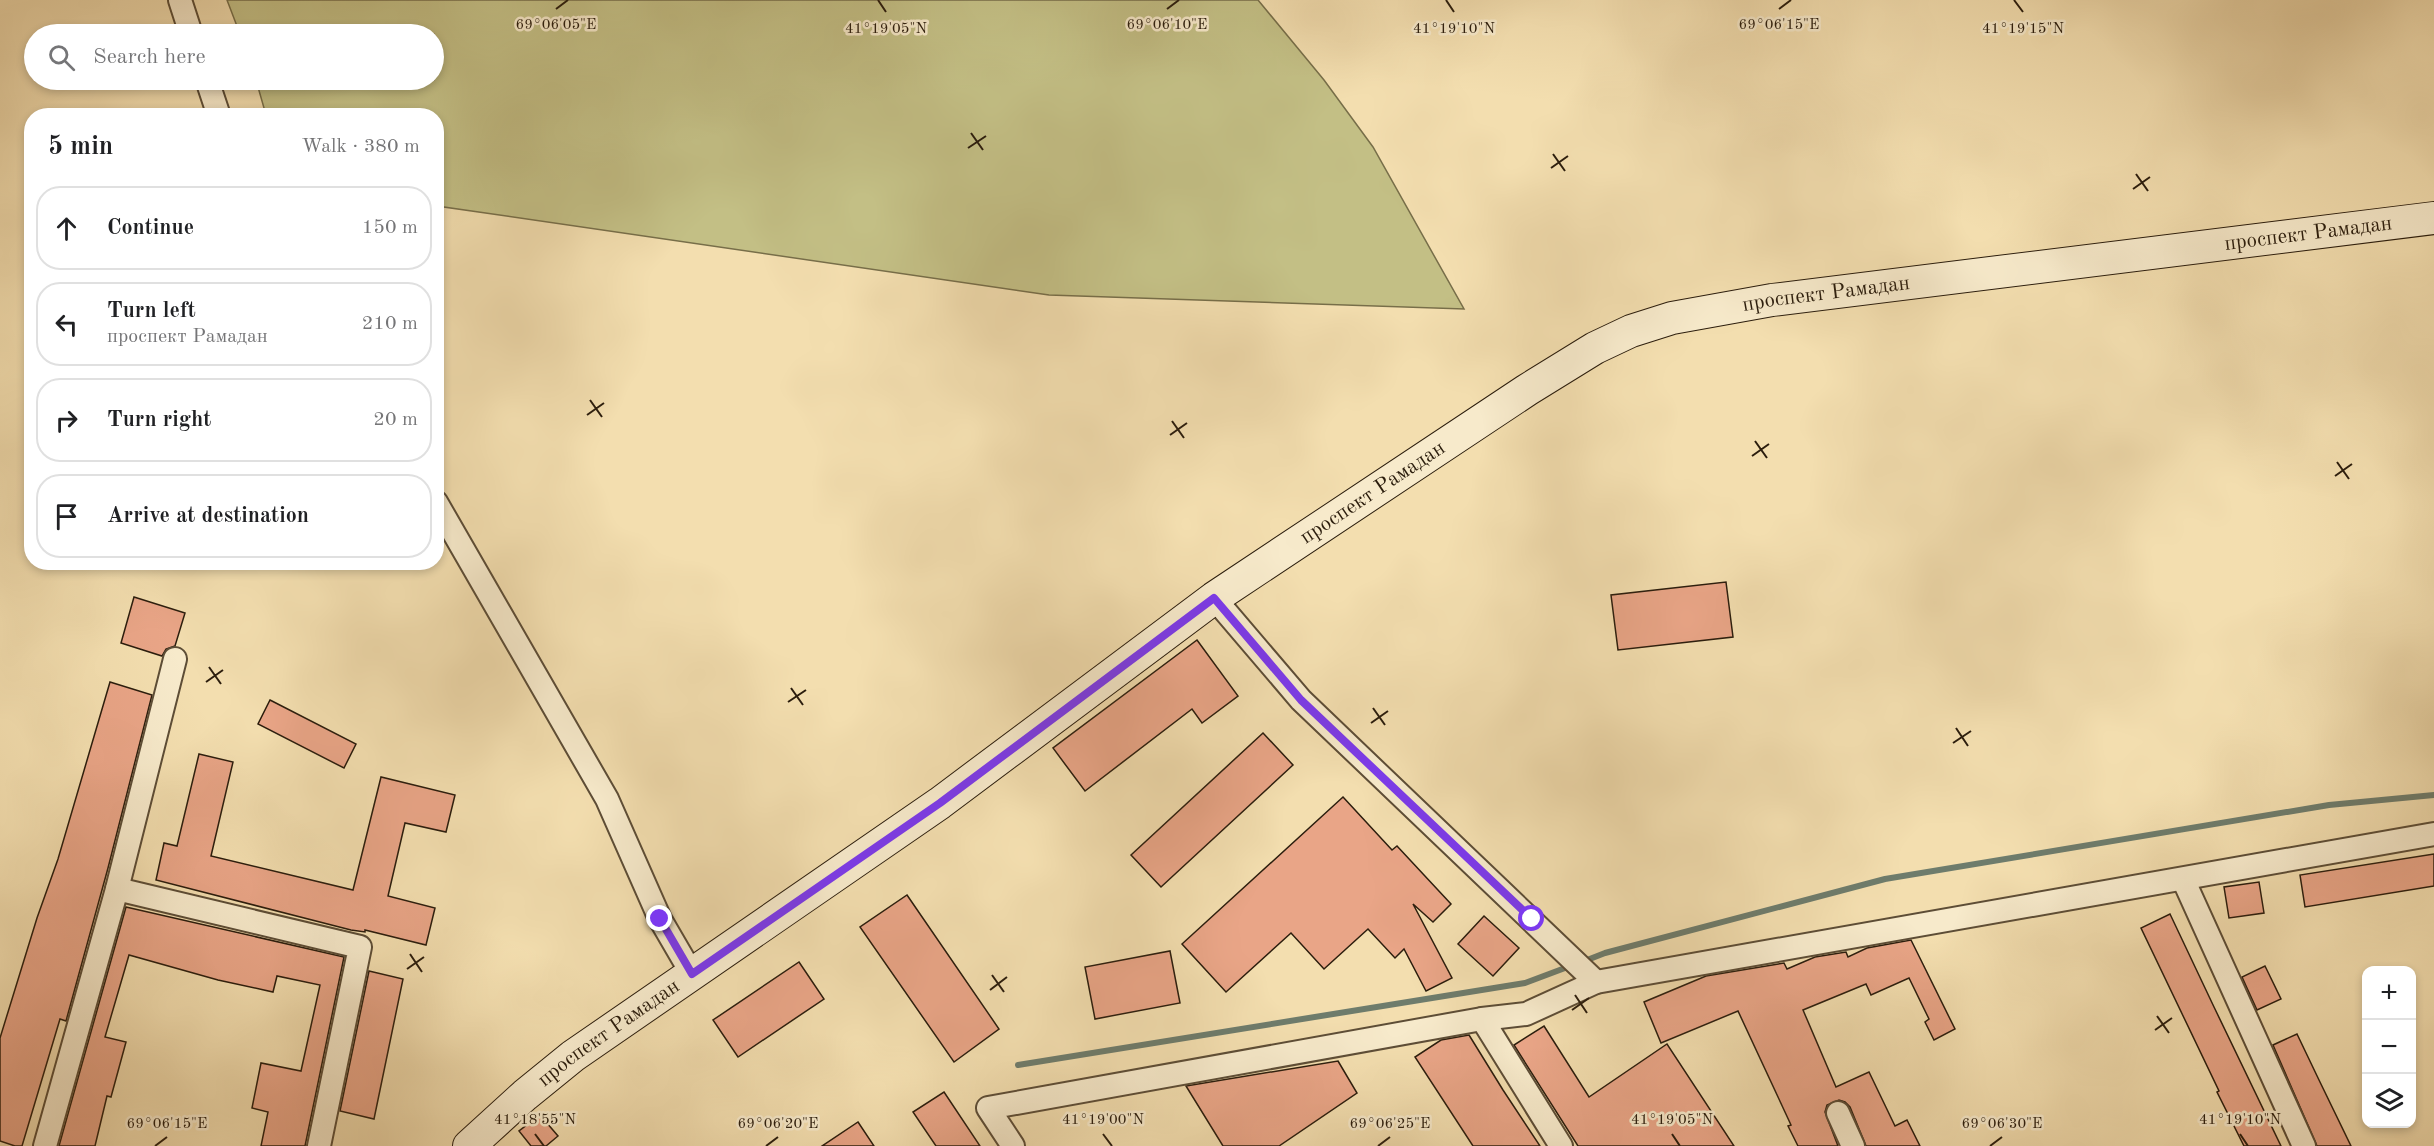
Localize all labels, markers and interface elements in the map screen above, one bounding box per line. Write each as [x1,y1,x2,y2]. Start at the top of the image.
text: 69°06'05"E [516,18,596,33]
text: 69°06'10"E [1127,18,1207,33]
text: 69°06'15"E [1739,18,1819,33]
text: 41°19'05"N [845,22,927,37]
text: 41°19'10"N [1413,22,1495,37]
text: 41°19'15"N [1982,22,2064,37]
search box [24,24,444,90]
icon: search [45,41,78,74]
text: Search here [93,46,206,68]
text: 5 min [48,134,113,160]
text: Walk · 380 m [301,137,420,157]
icon: ahead [50,212,83,245]
street label: проспект Рамадан [2223,213,2393,254]
text: Continue [107,217,194,239]
text: 150 m [362,218,418,238]
street label: проспект Рамадан [1740,273,1911,316]
text: Turn left [107,300,196,322]
icon: left [50,308,83,341]
text: 210 m [362,314,418,334]
text: проспект Рамадан [107,327,268,347]
icon: right [50,404,83,437]
text: Turn right [107,409,211,431]
text: 20 m [373,410,418,430]
street label: проспект Рамадан [1296,437,1449,548]
icon: arrive [50,500,83,533]
text: Arrive at destination [107,505,309,527]
route end [646,905,672,931]
route start [1518,905,1544,931]
map controls [2362,966,2416,1128]
button: + [2362,966,2416,1020]
street label: проспект Рамадан [534,975,683,1091]
button: − [2362,1020,2416,1074]
button: layers [2362,1074,2416,1128]
text: 41°18'55"N [494,1113,576,1128]
text: 41°19'00"N [1062,1113,1144,1128]
text: 41°19'05"N [1631,1113,1713,1128]
text: 41°19'10"N [2199,1113,2281,1128]
text: 69°06'15"E [127,1117,207,1132]
text: 69°06'20"E [738,1117,818,1132]
text: 69°06'25"E [1350,1117,1430,1132]
text: 69°06'30"E [1962,1117,2042,1132]

